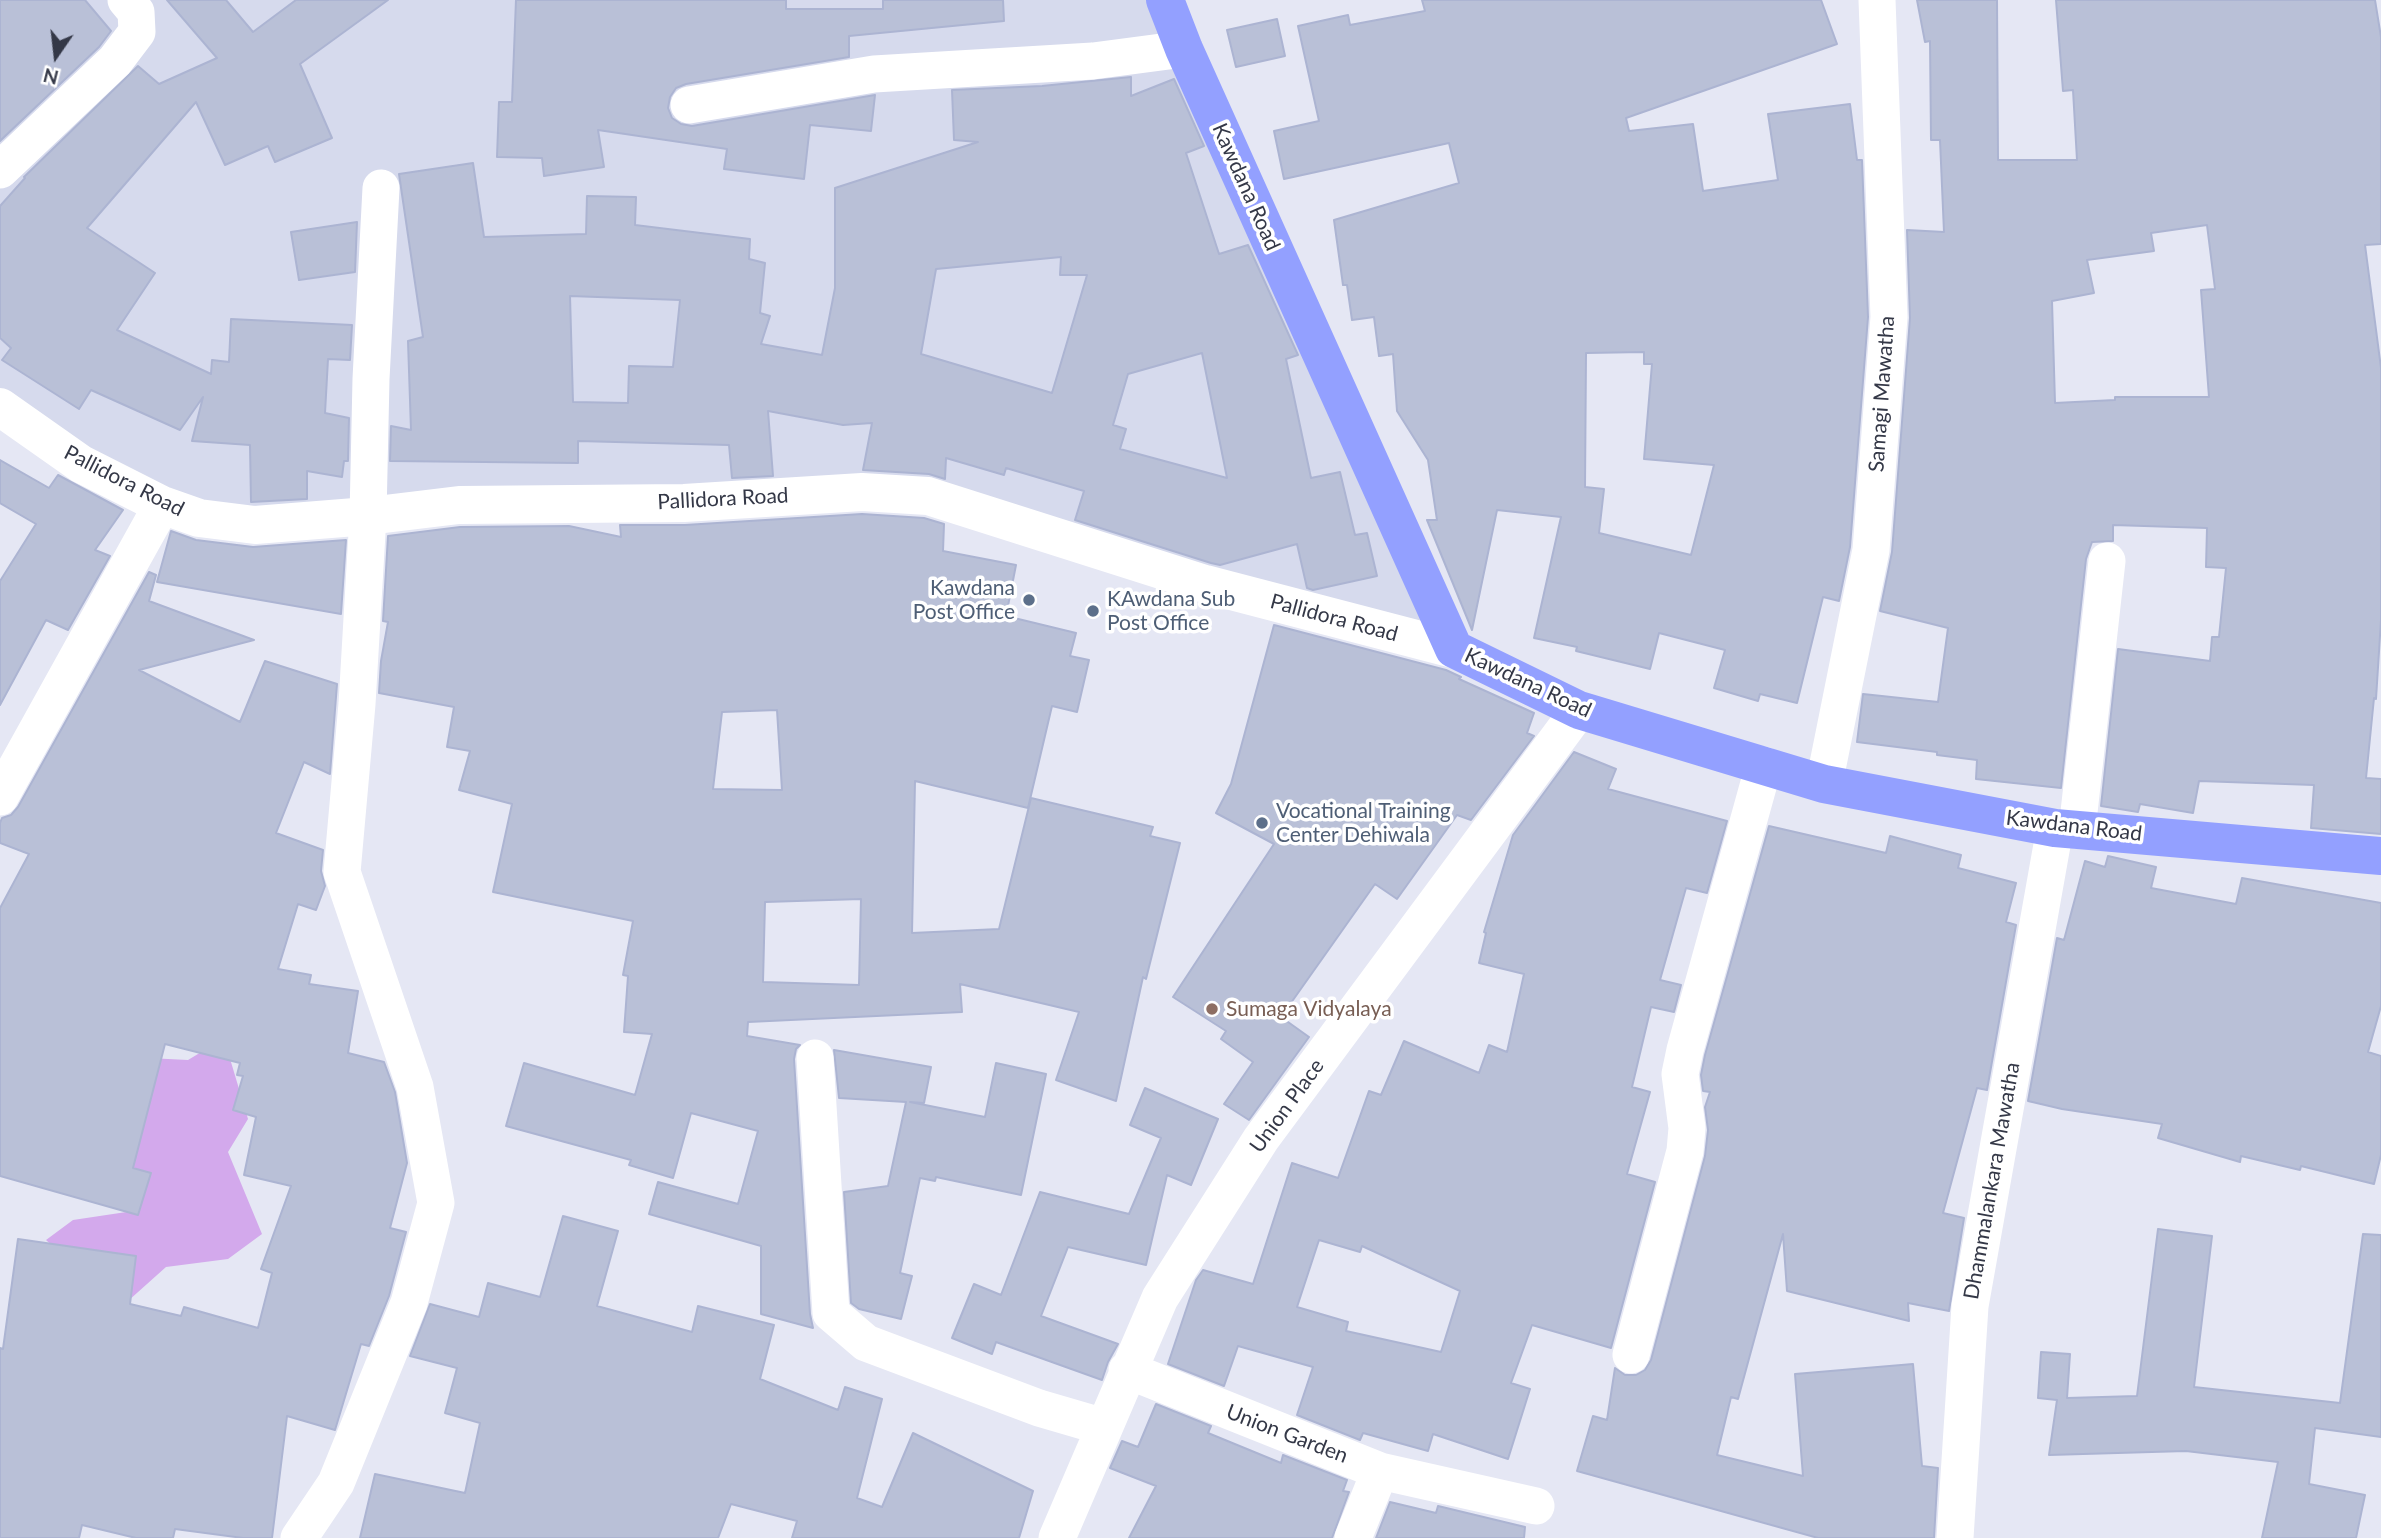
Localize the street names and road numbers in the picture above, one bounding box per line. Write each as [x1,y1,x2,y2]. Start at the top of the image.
street label: Kawdana Road [1207,119,1285,255]
street label: Samagi Mawatha [1864,315,1900,473]
street label: Pallidora Road [60,440,188,522]
street label: Pallidora Road [657,483,789,515]
street label: Pallidora Road [1267,589,1401,647]
street label: Kawdana Road [1461,643,1595,723]
street label: Kawdana Road [2005,805,2143,847]
street label: Union Place [1245,1054,1329,1158]
street label: Dhammalankara Mawatha [1959,1060,2025,1302]
street label: Union Garden [1223,1399,1351,1469]

